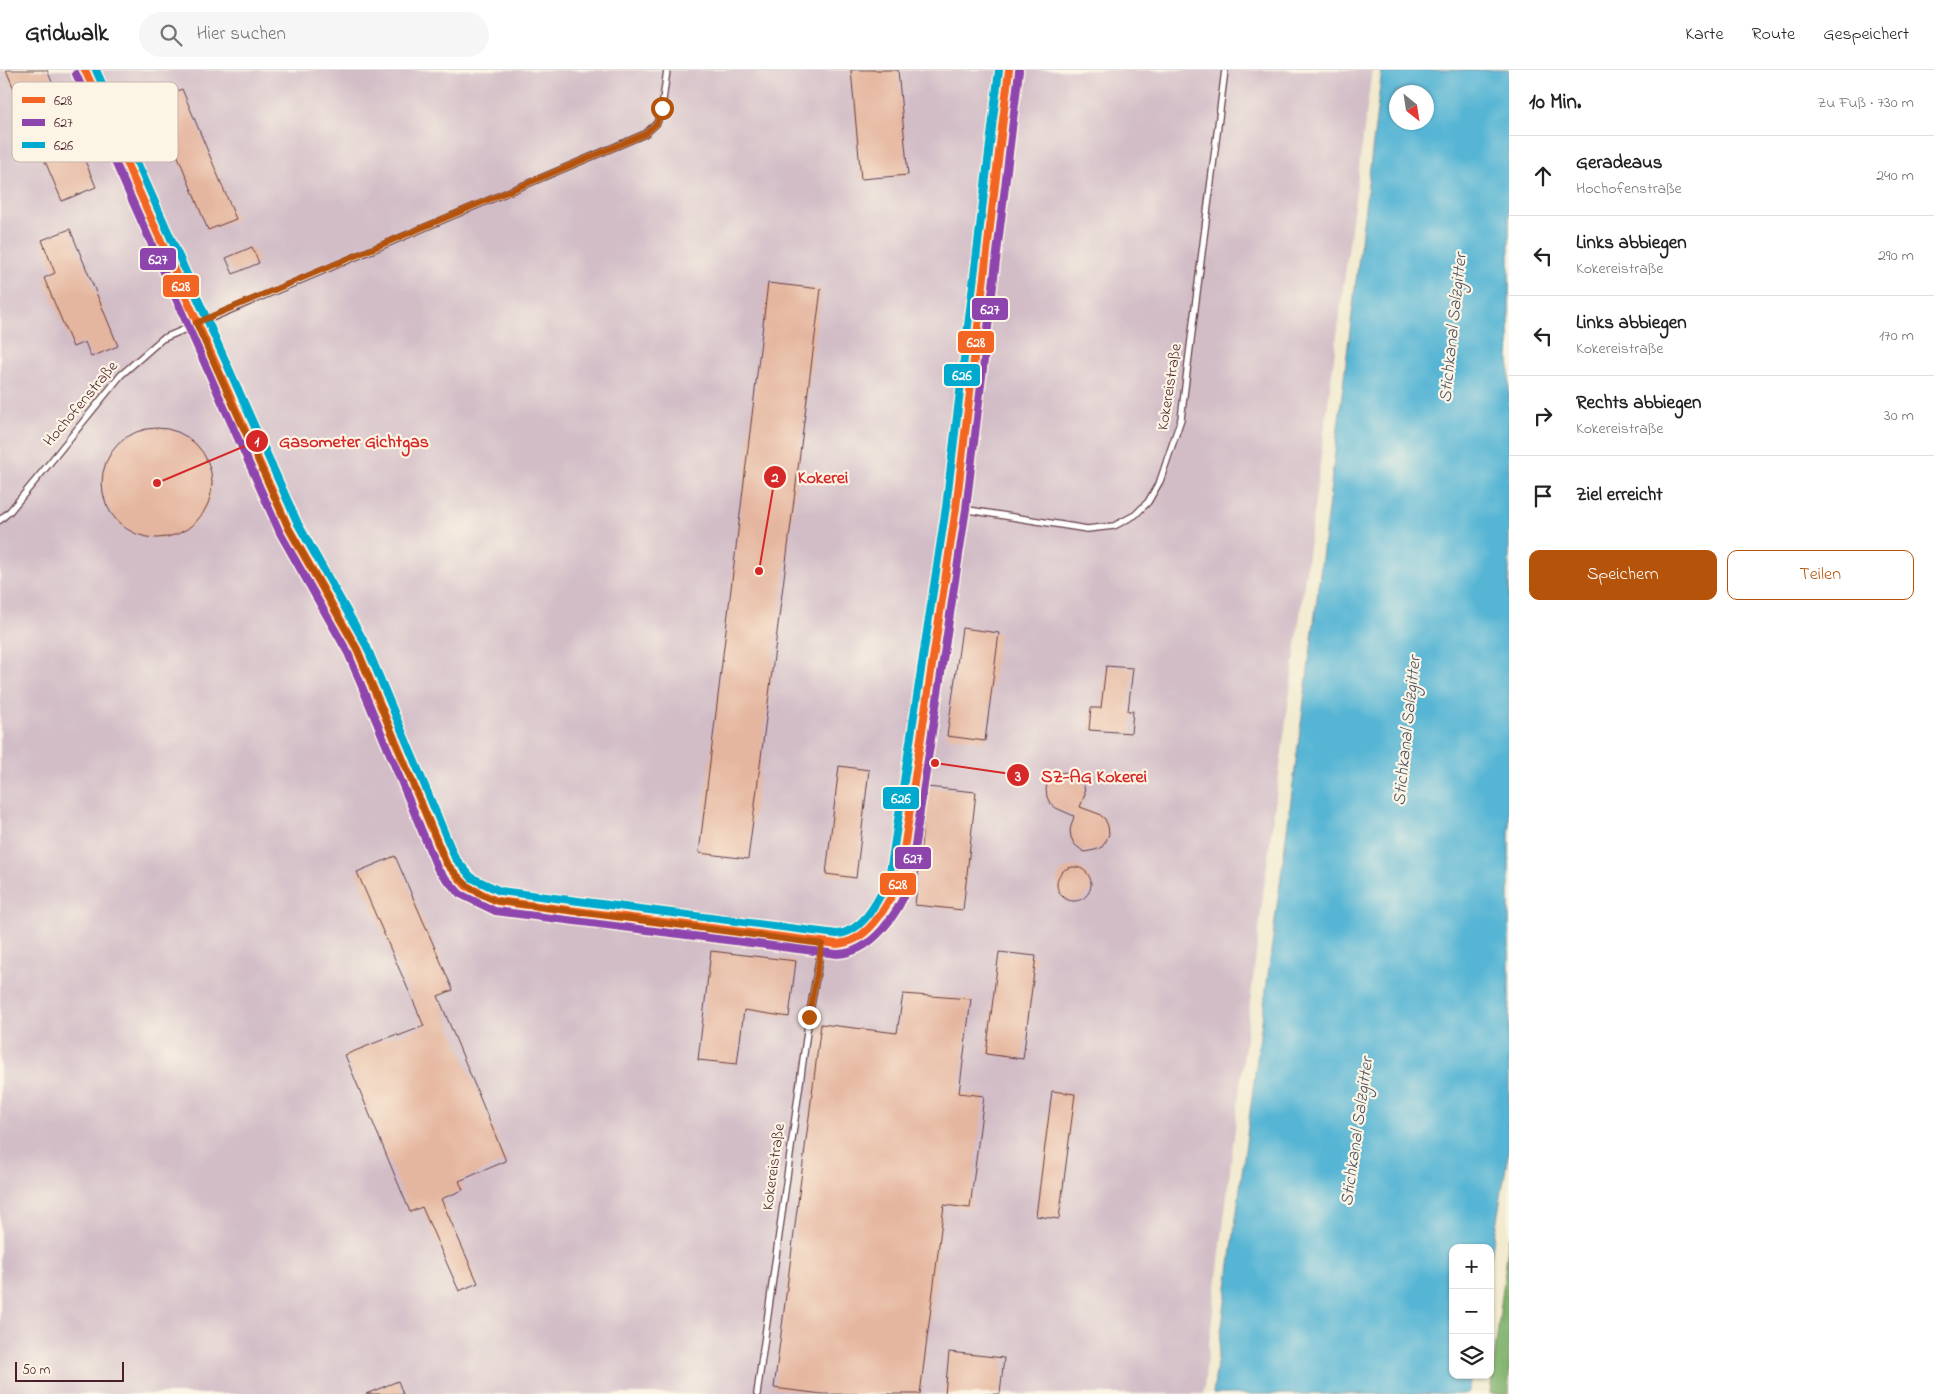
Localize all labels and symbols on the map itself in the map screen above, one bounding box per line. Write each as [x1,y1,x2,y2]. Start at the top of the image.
legend [12,82,178,162]
north arrow [1389,85,1434,130]
text: 628 [54,91,72,112]
route start [651,97,674,120]
text: 627 [54,113,73,134]
text: 626 [54,136,73,157]
line badge: 627 [139,247,177,271]
text: 627 [148,250,168,271]
water label: Stichkanal Salzgitter [1433,250,1475,404]
line badge: 628 [162,274,200,298]
text: 628 [171,277,191,298]
line badge: 627 [971,297,1009,321]
text: 627 [980,300,1000,321]
line badge: 628 [957,330,995,354]
text: 628 [966,333,986,354]
street label: Kokereistraße [1151,341,1189,432]
street label: Hochofenstraße [38,355,125,452]
line badge: 626 [943,363,981,387]
text: 626 [951,366,972,387]
callout: Gasometer Gichtgas [244,425,439,458]
text: Gasometer Gichtgas [279,430,429,457]
text: 1 [255,431,260,453]
callout: Kokerei [763,461,858,494]
text: Kokerei [798,466,848,492]
text: 2 [770,467,779,489]
water label: Stichkanal Salzgitter [1387,653,1429,807]
callout: SZ-AG Kokerei [1006,759,1157,792]
text: SZ-AG Kokerei [1041,765,1147,791]
text: 3 [1014,766,1021,788]
line badge: 626 [882,786,920,810]
text: 626 [890,789,911,810]
line badge: 627 [894,846,932,870]
text: 627 [903,849,923,870]
line badge: 628 [879,872,917,896]
text: 628 [888,875,908,896]
route end [798,1006,821,1029]
water label: Stichkanal Salzgitter [1335,1054,1382,1208]
street label: Kokereistraße [756,1121,792,1212]
scale bar [15,1359,124,1382]

